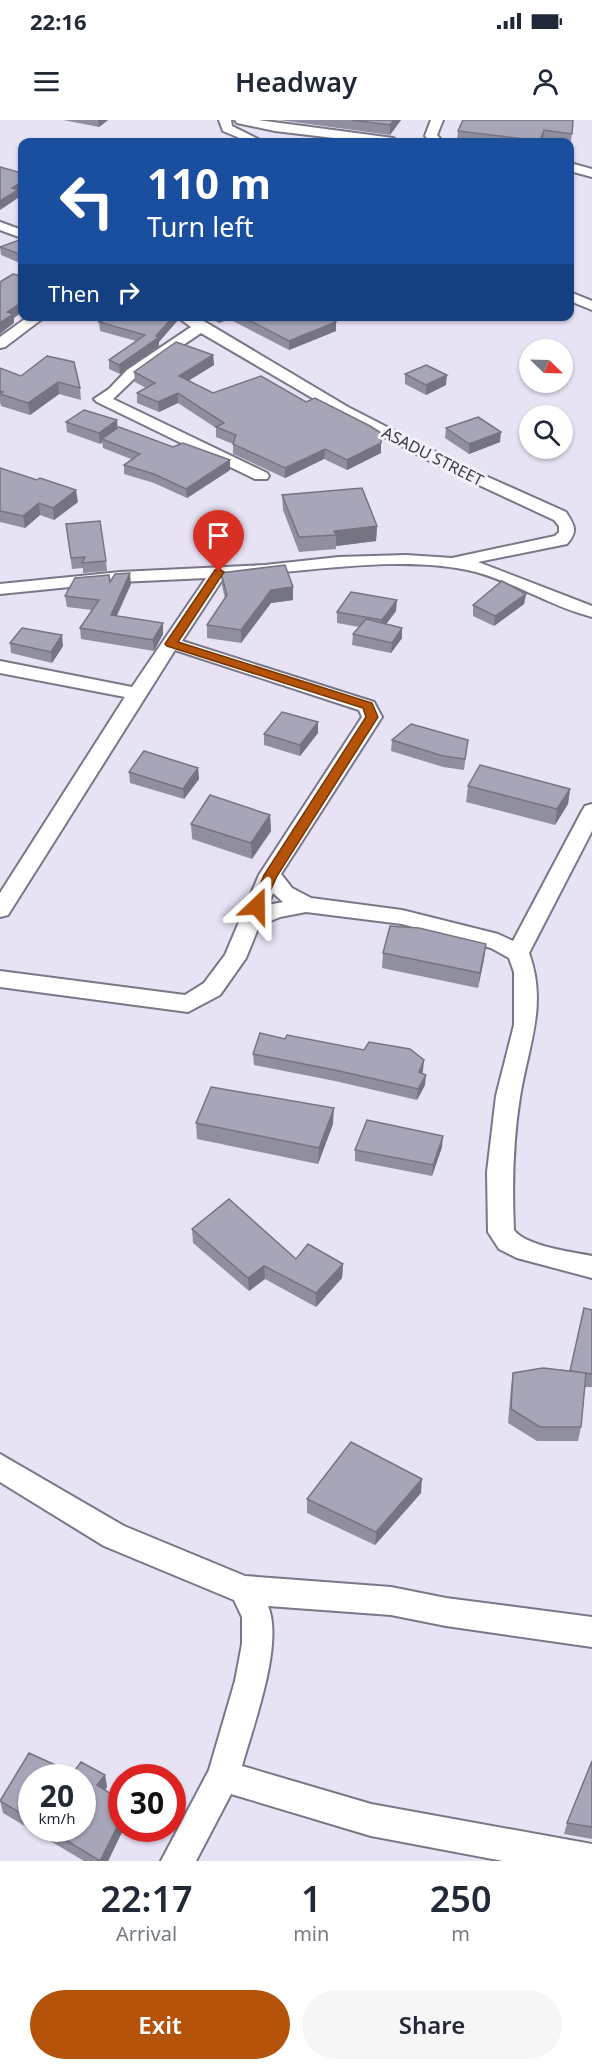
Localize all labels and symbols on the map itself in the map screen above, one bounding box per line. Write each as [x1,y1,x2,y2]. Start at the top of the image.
north arrow [519,339,573,393]
street label: ASADU STREET [379,421,488,491]
pin [193,510,244,572]
position arrow [225,874,289,938]
speed limit sign: 30 [108,1764,186,1842]

